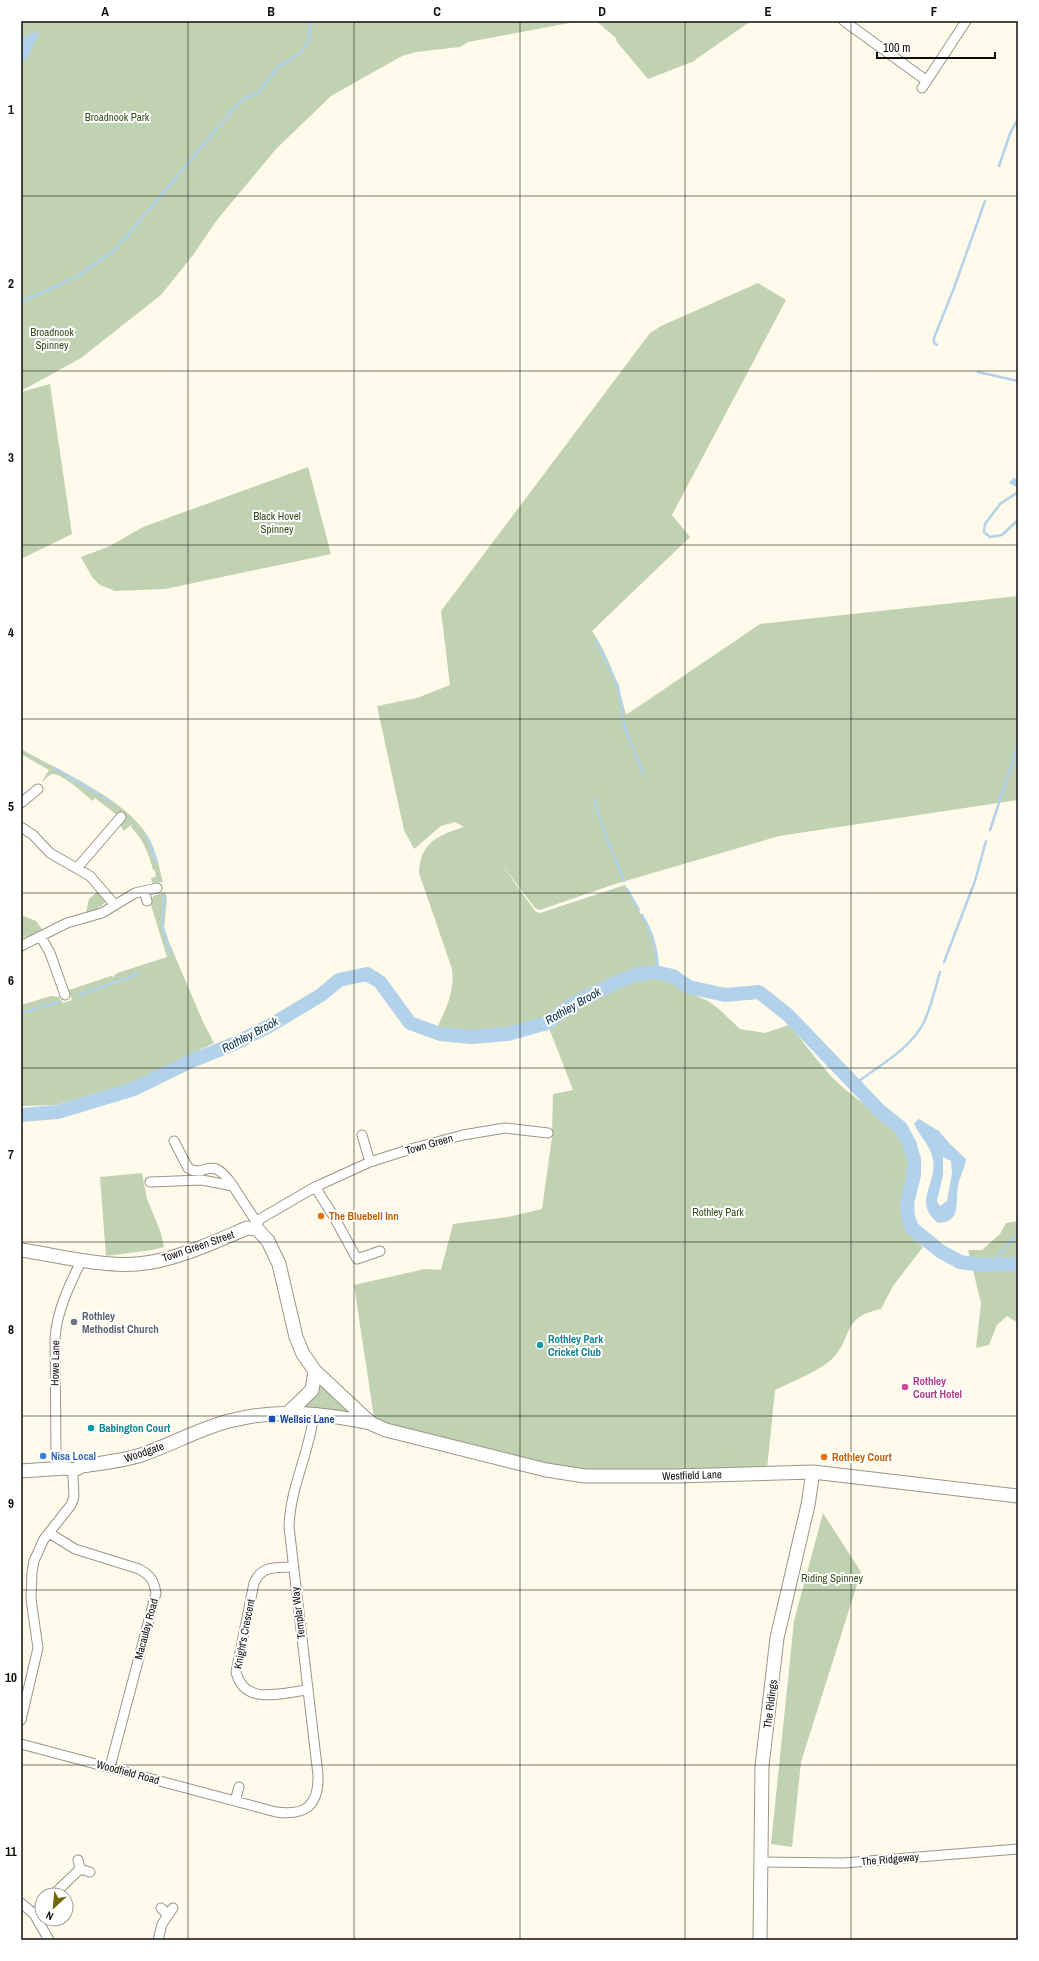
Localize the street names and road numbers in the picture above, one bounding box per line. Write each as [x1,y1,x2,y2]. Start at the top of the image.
street label: Town Green [404,1131,454,1157]
street label: Town Green Street [160,1227,236,1265]
street label: Howe Lane [48,1340,62,1386]
street label: Woodgate [122,1439,166,1465]
street label: Westfield Lane [662,1467,722,1483]
street label: Templar Way [288,1586,308,1640]
street label: Macaulay Road [131,1597,161,1661]
street label: Knight's Crescent [230,1597,258,1670]
street label: The Ridings [760,1678,780,1729]
street label: Woodfield Road [95,1757,161,1787]
street label: The Ridgeway [860,1849,920,1869]

